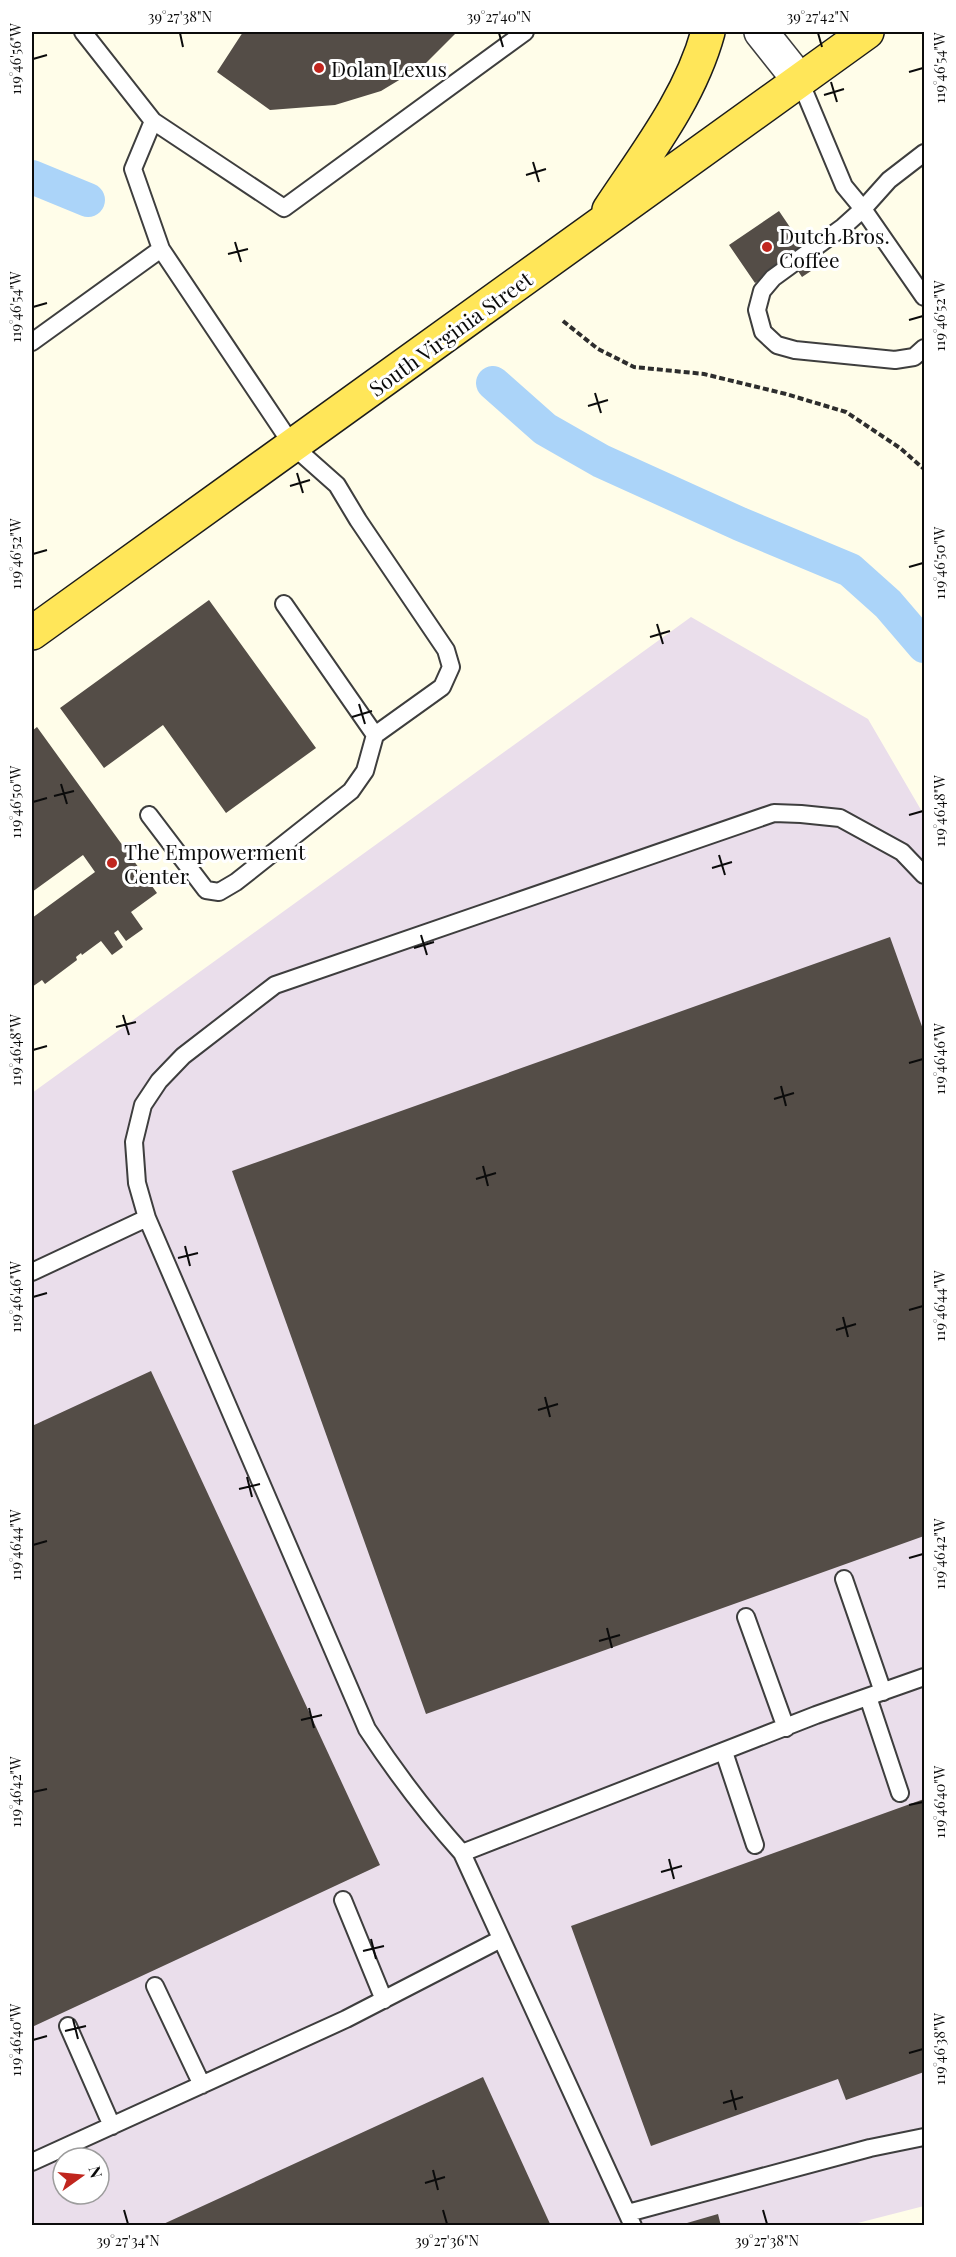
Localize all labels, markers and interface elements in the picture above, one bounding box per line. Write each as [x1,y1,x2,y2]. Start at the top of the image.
text: 39°27'38"N [148,6,213,26]
text: 39°27'40"N [467,6,532,26]
text: 39°27'42"N [786,6,850,26]
text: 119°46'56"W [5,23,25,95]
text: 119°46'54"W [929,32,949,104]
place label: Dolan Lexus [331,54,447,82]
marker: Dolan Lexus [312,61,326,75]
place label: Dutch Bros. Coffee [779,221,890,273]
marker: Dutch Bros. Coffee [760,240,774,254]
street label: South Virginia Street [363,264,538,402]
text: 119°46'54"W [5,271,25,343]
text: 119°46'52"W [929,280,949,351]
text: 119°46'52"W [5,518,25,589]
text: 119°46'50"W [929,526,949,599]
text: 119°46'50"W [5,765,25,838]
text: 119°46'48"W [929,775,949,847]
place label: The Empowerment Center [124,837,306,889]
marker: The Empowerment Center [105,856,119,870]
text: 119°46'48"W [5,1014,25,1086]
text: 119°46'46"W [929,1023,949,1095]
text: 119°46'46"W [5,1261,25,1333]
text: 119°46'44"W [929,1270,949,1342]
text: 119°46'44"W [5,1509,25,1581]
text: 119°46'42"W [929,1518,949,1590]
text: 119°46'42"W [5,1756,25,1828]
text: 119°46'40"W [929,1765,949,1838]
text: 119°46'40"W [5,2003,25,2076]
text: 119°46'38"W [929,2012,949,2085]
north arrow [51,2146,111,2206]
text: N [84,2164,108,2181]
text: 39°27'34"N [96,2230,160,2250]
text: 39°27'36"N [415,2230,479,2250]
text: 39°27'38"N [735,2230,800,2250]

